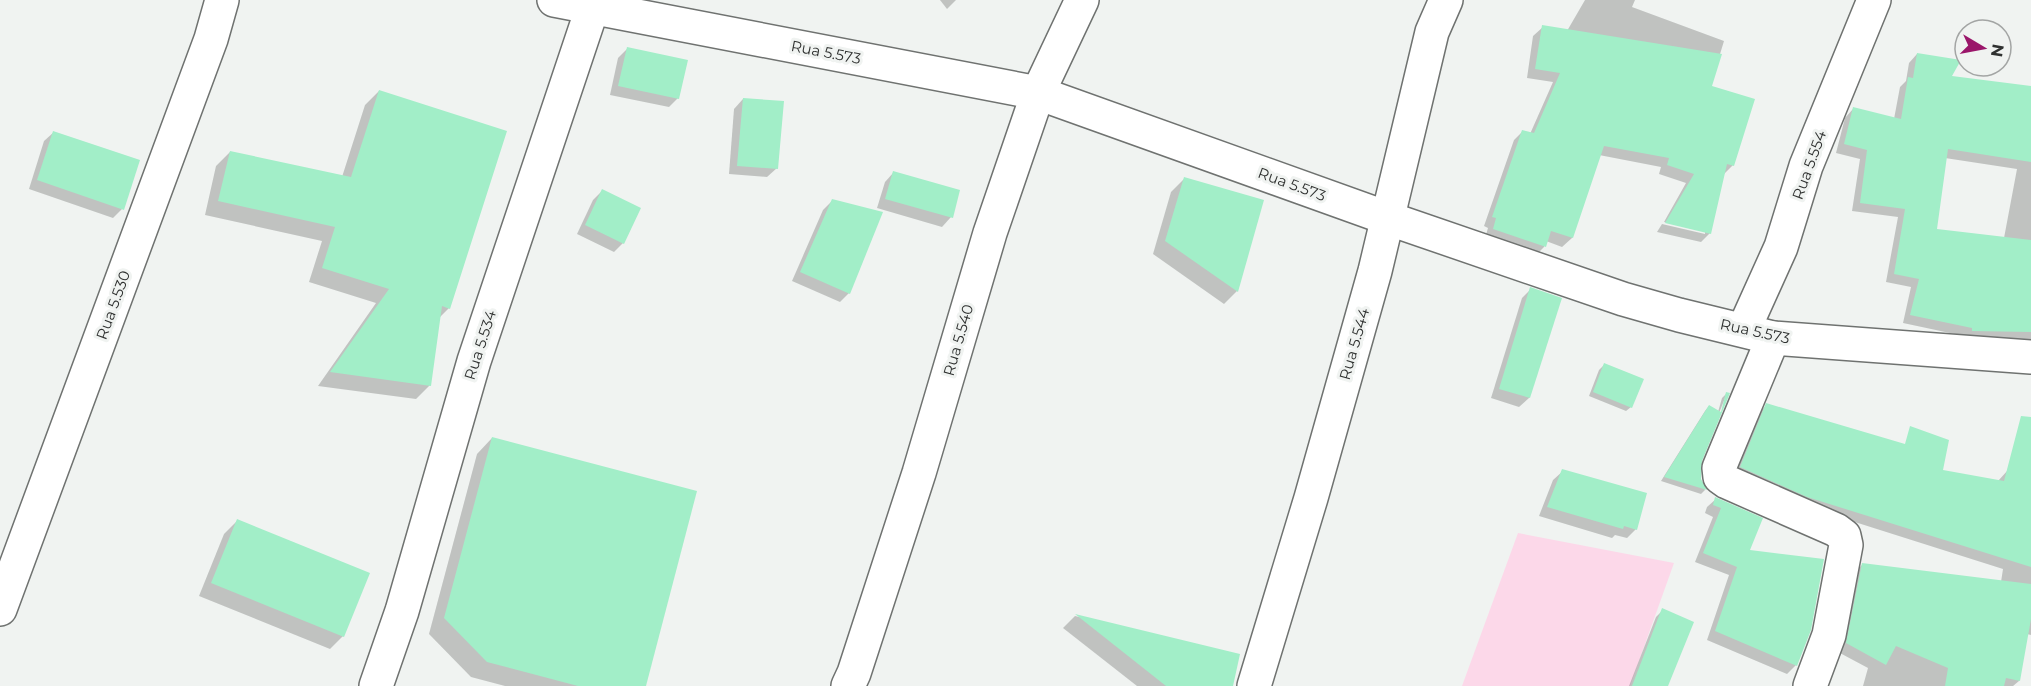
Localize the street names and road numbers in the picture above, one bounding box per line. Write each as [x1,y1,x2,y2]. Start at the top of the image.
street label: Rua 5.573 [789,36,863,68]
street label: Rua 5.554 [1788,128,1830,202]
street label: Rua 5.573 [1255,163,1329,205]
street label: Rua 5.530 [92,268,134,342]
street label: Rua 5.540 [939,302,977,378]
street label: Rua 5.544 [1335,306,1373,382]
street label: Rua 5.534 [460,308,500,382]
street label: Rua 5.573 [1718,314,1792,348]

